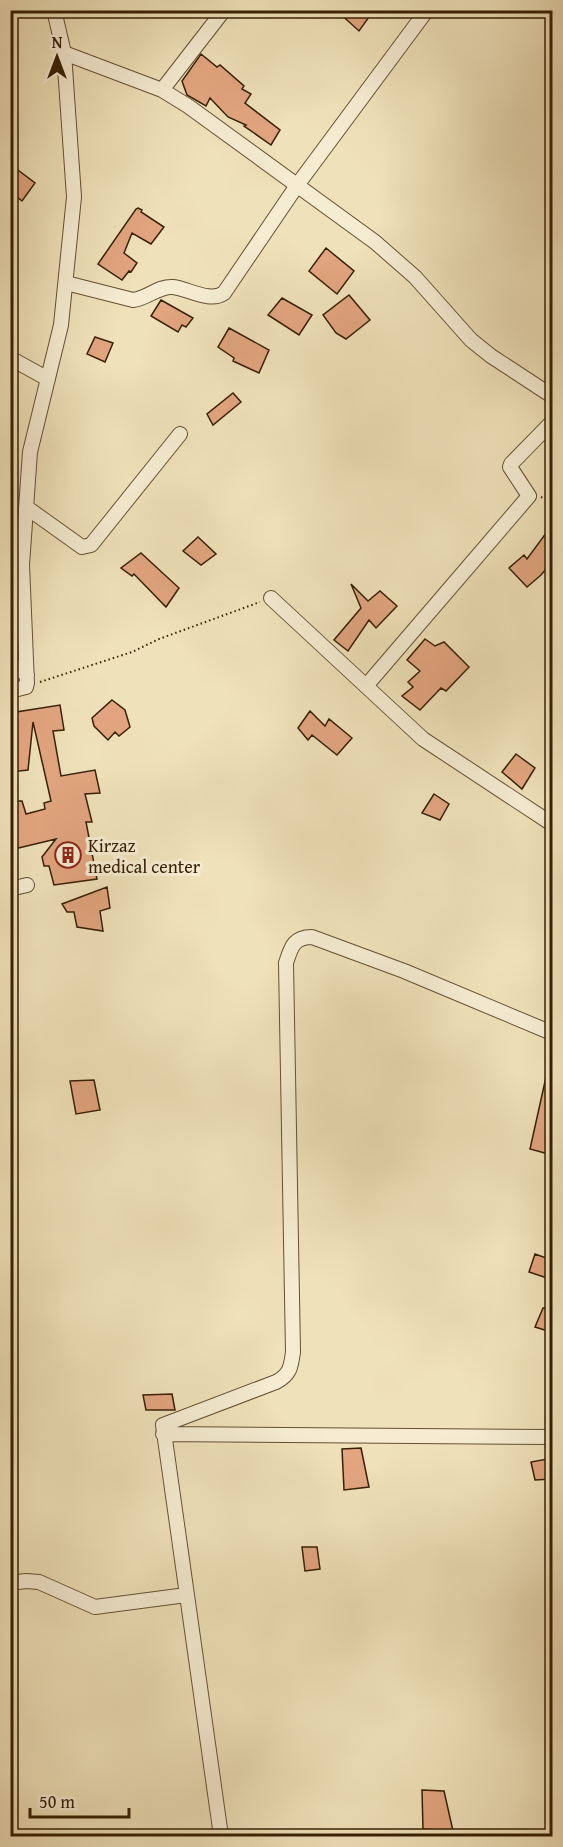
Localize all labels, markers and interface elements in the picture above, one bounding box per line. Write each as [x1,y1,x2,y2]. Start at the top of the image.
north arrow [27,27,87,87]
text: N [52,30,63,54]
place label: Kirzaz medical center [88,832,201,880]
building icon: Kirzaz medical center [53,840,83,870]
scale bar [30,1781,129,1819]
text: 50 m [39,1788,75,1815]

